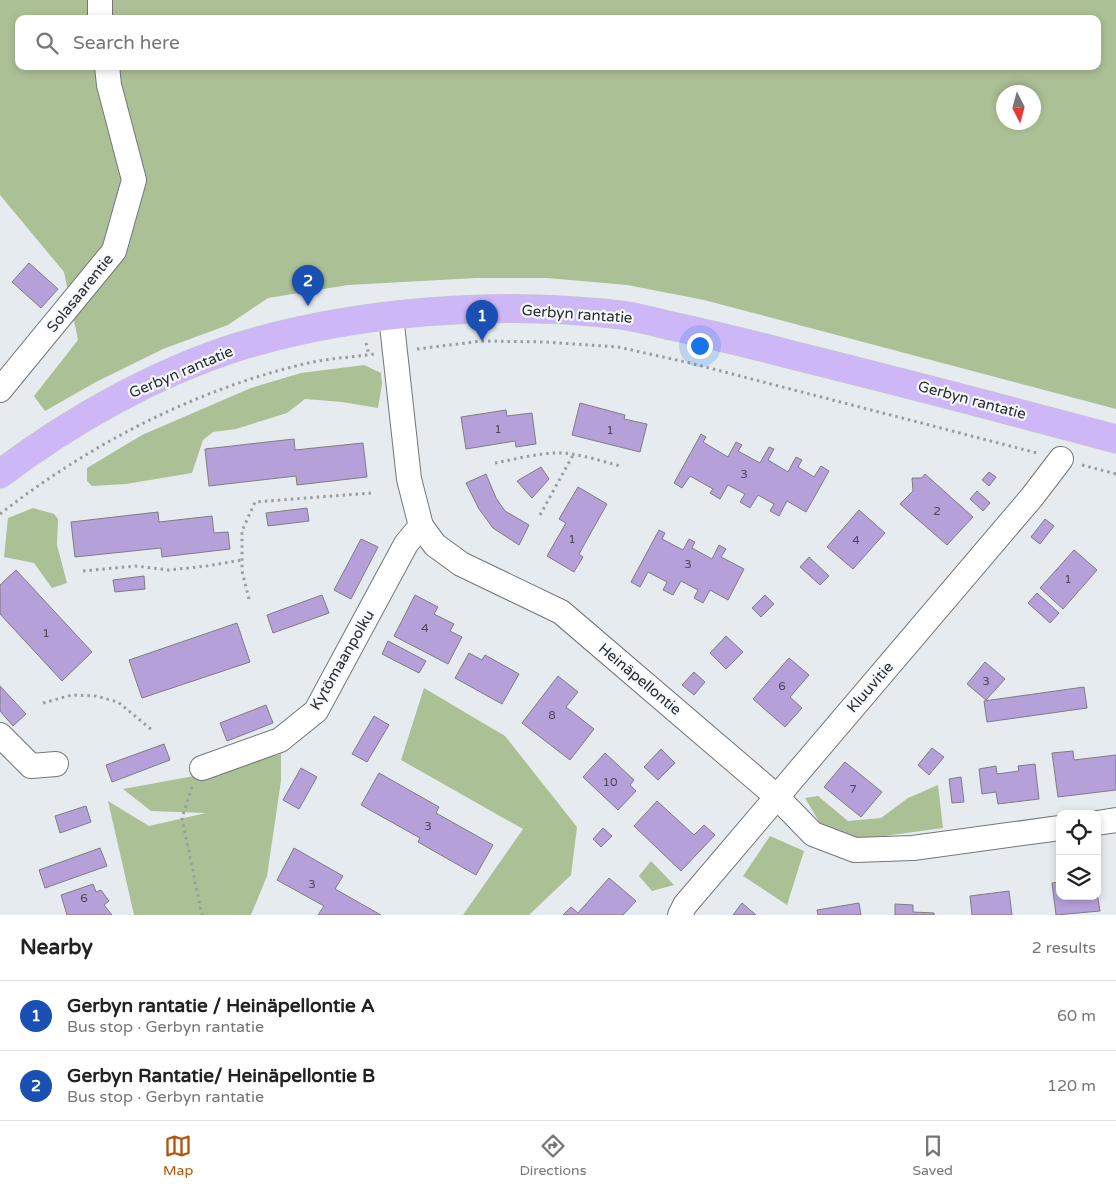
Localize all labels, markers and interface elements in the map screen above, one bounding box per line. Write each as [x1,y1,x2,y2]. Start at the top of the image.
search box [15,15,1101,70]
icon: search [33,29,61,57]
text: Search here [73,32,180,54]
north arrow [996,85,1041,130]
street label: Solasaarentie [43,250,117,336]
pin: 2 [292,265,324,306]
pin: 1 [466,300,498,341]
street label: Gerbyn rantatie [521,301,633,327]
your location [687,333,713,359]
street label: Gerbyn rantatie [126,342,236,402]
street label: Gerbyn rantatie [916,377,1028,423]
house number: 1 [494,422,502,436]
house number: 1 [606,423,614,437]
house number: 3 [740,467,748,481]
house number: 2 [933,504,941,518]
house number: 1 [568,532,576,546]
house number: 4 [852,533,860,547]
house number: 3 [684,557,692,571]
house number: 1 [1064,572,1072,586]
street label: Kytömaanpolku [306,607,378,713]
house number: 4 [421,621,429,635]
house number: 1 [42,626,50,640]
street label: Heinäpellontie [595,639,685,719]
street label: Kluuvitie [843,658,897,716]
house number: 3 [982,674,990,688]
house number: 6 [778,679,786,693]
house number: 8 [548,708,556,722]
house number: 10 [602,775,618,789]
house number: 7 [849,782,857,796]
map controls [1056,810,1101,900]
button: locate [1056,810,1101,855]
house number: 3 [424,819,432,833]
button: layers [1056,855,1101,900]
house number: 3 [308,877,316,891]
house number: 6 [80,891,88,905]
text: Nearby [20,935,93,960]
text: 2 results [1032,938,1096,958]
text: Gerbyn rantatie / Heinäpellontie A [67,995,375,1017]
text: 1 [31,1006,41,1026]
text: 60 m [1057,1006,1096,1026]
text: Bus stop · Gerbyn rantatie [67,1017,264,1037]
text: Gerbyn Rantatie/ Heinäpellontie B [67,1065,375,1087]
text: 2 [31,1076,41,1096]
text: 120 m [1047,1076,1096,1096]
text: Bus stop · Gerbyn rantatie [67,1087,264,1107]
tab: Map [163,1132,193,1179]
tab: Directions [519,1132,586,1179]
tab: Saved [912,1132,953,1179]

